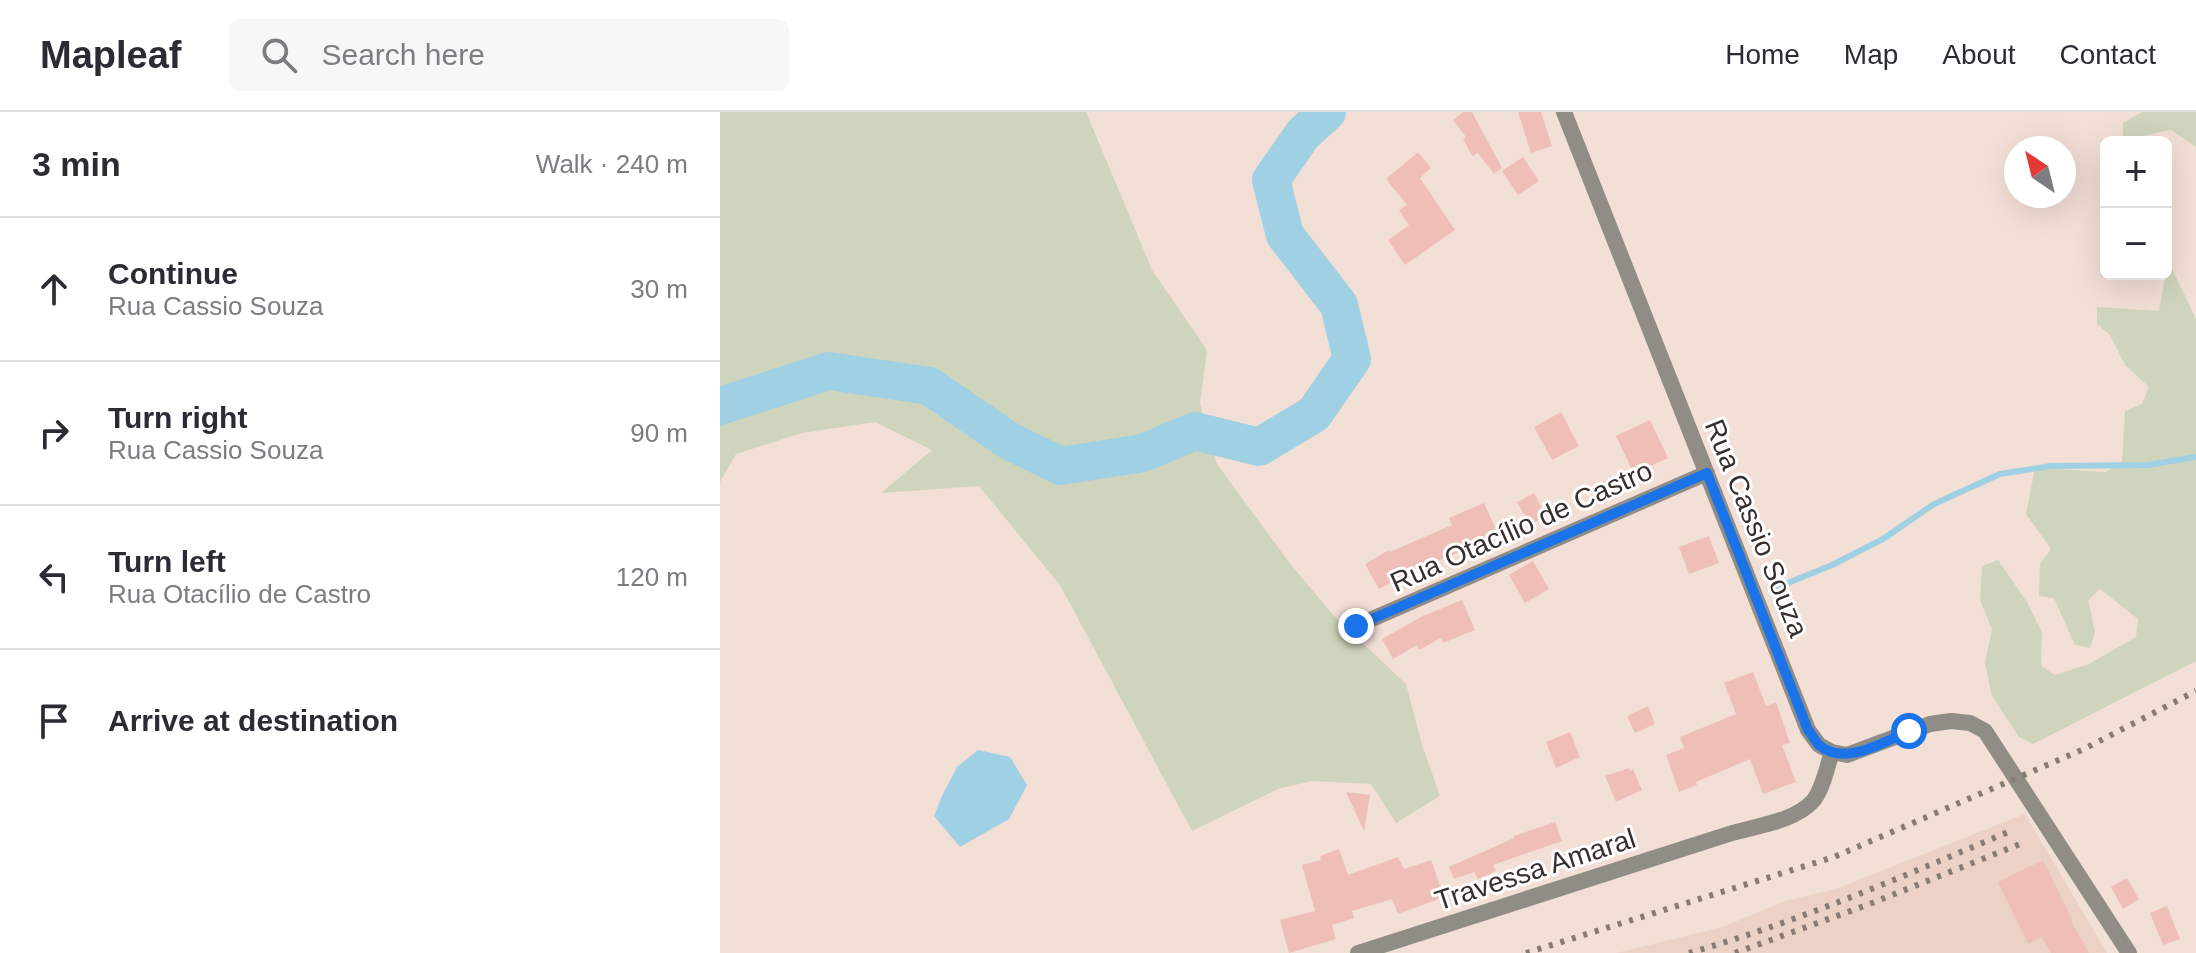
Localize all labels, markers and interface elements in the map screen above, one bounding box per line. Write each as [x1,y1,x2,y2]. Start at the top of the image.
search box [229,19,789,91]
icon: search [257,33,301,77]
text: Mapleaf [40,34,181,76]
text: Search here [321,38,485,71]
text: Home [1725,39,1800,70]
text: Map [1844,39,1898,70]
text: About [1942,39,2016,70]
text: Contact [2060,39,2156,70]
north arrow [2004,136,2076,208]
map controls [2100,136,2172,280]
button: + [2100,136,2172,208]
text: 3 min [32,145,121,183]
text: Walk · 240 m [536,149,688,179]
button: − [2100,208,2172,280]
text: Continue [108,257,238,290]
icon: ahead [32,267,76,311]
text: 30 m [630,274,688,304]
text: Rua Cassio Souza [108,291,323,321]
text: Turn right [108,401,247,434]
icon: right [32,411,76,455]
street label: Rua Cassio Souza [1699,415,1815,642]
text: 90 m [630,418,688,448]
text: Rua Cassio Souza [108,435,323,465]
street label: Rua Otacílio de Castro [1386,455,1657,598]
text: Turn left [108,545,226,578]
icon: left [32,555,76,599]
text: 120 m [616,562,688,592]
text: Rua Otacílio de Castro [108,579,371,609]
route end [1338,608,1374,644]
icon: arrive [32,699,76,743]
text: Arrive at destination [108,704,398,737]
route start [1891,713,1927,749]
street label: Travessa Amaral [1431,822,1639,917]

